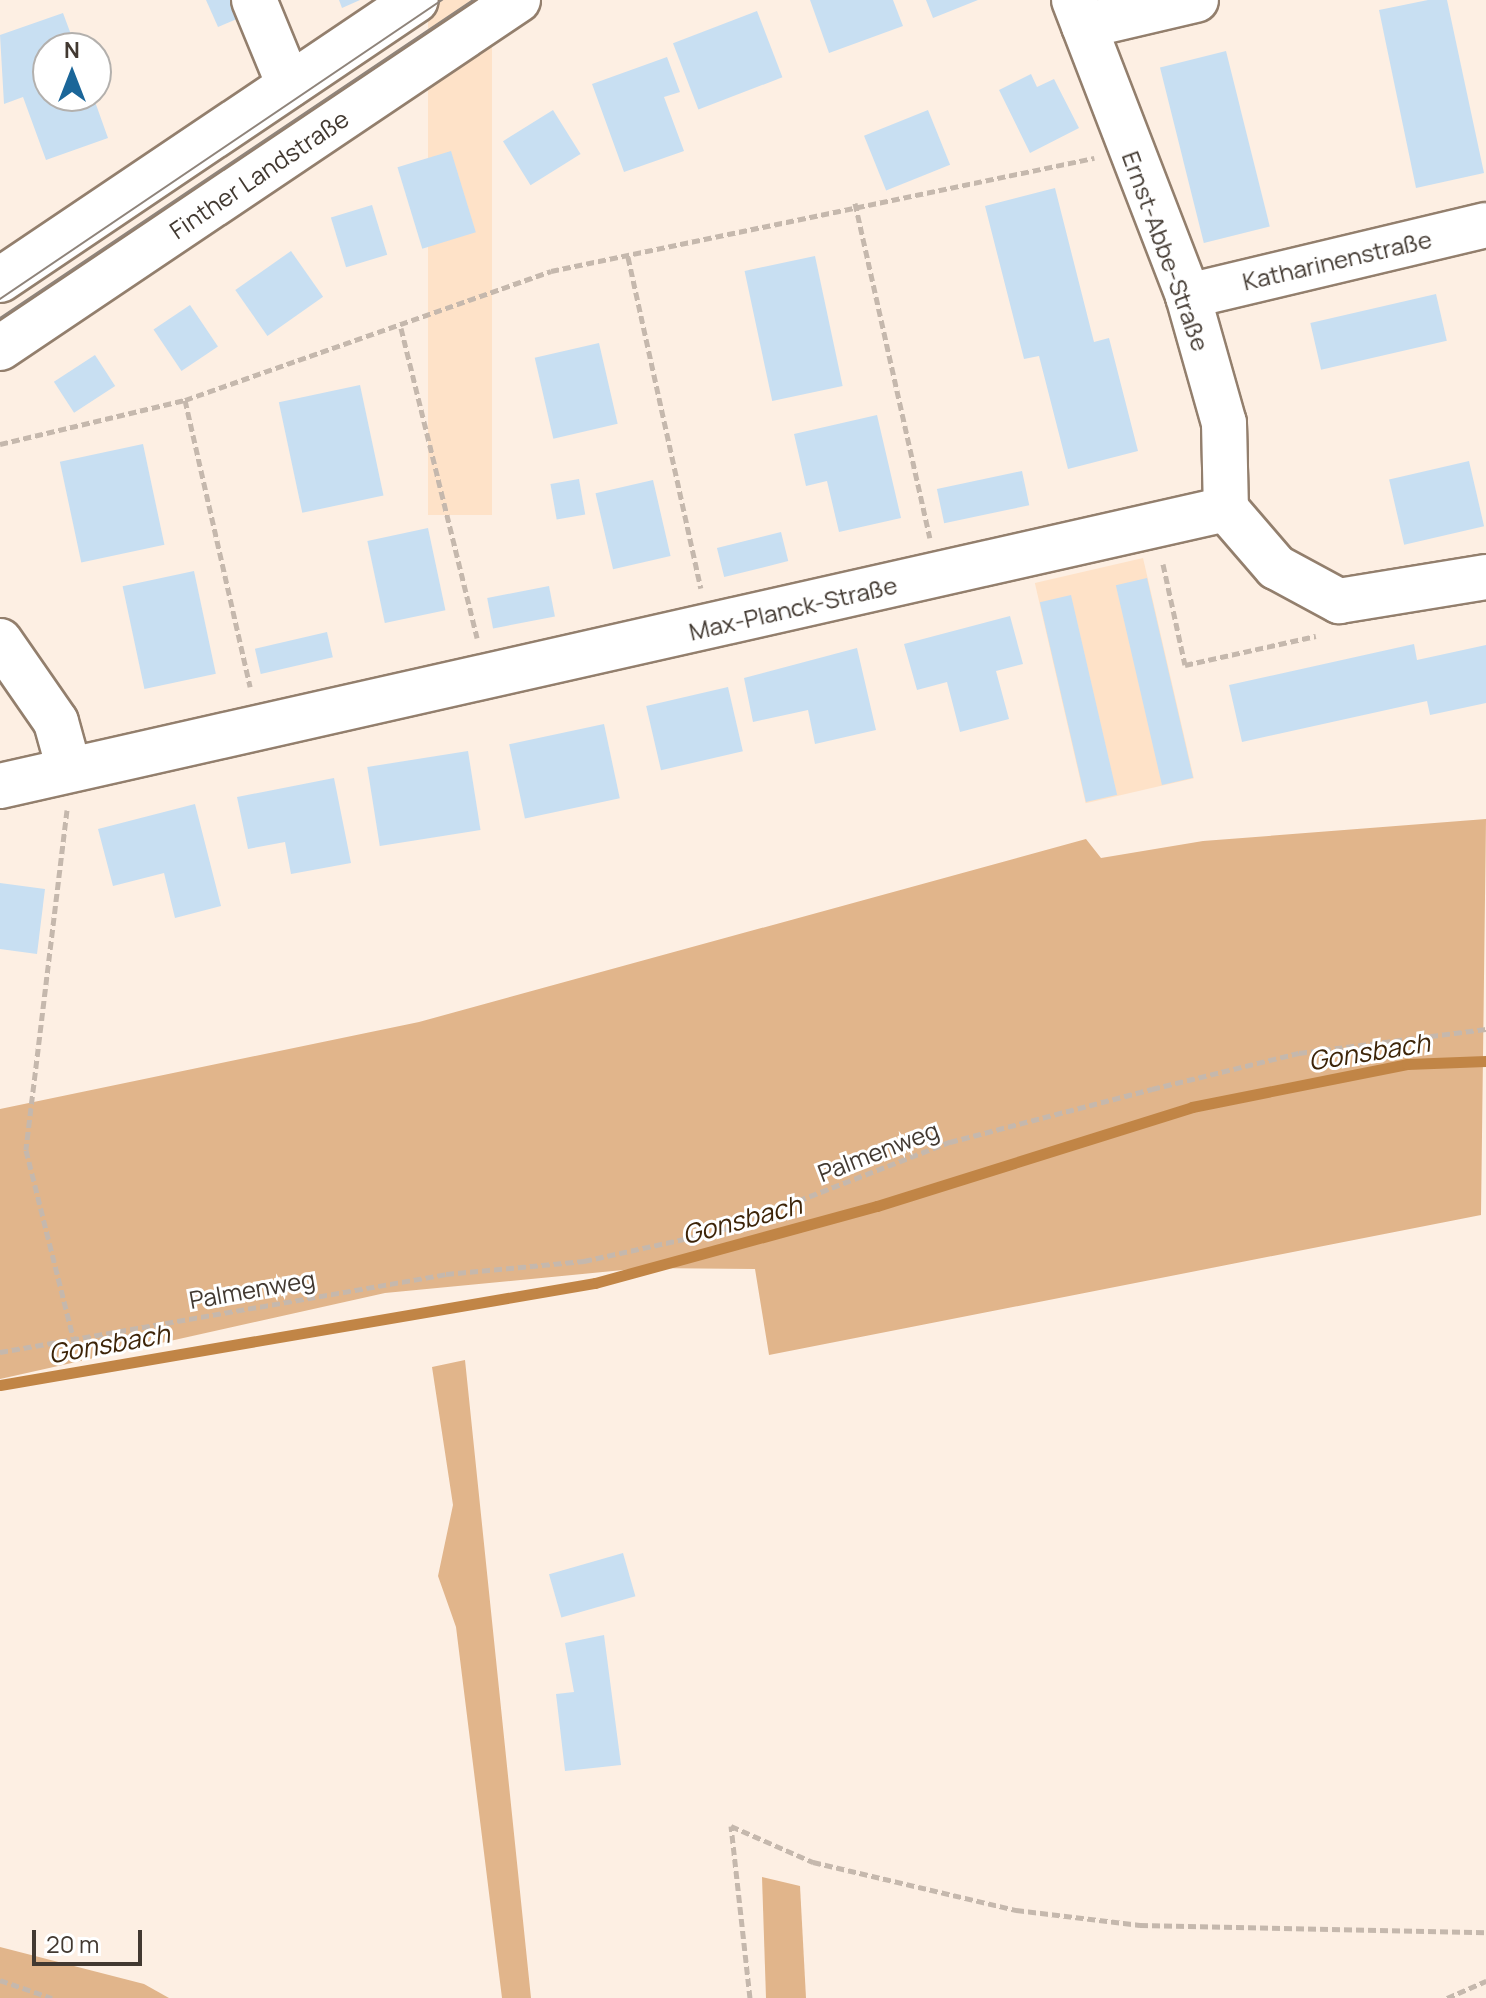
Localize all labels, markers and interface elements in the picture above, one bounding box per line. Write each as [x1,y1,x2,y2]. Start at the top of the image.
north arrow [32,32,112,112]
text: N [64,35,80,65]
street label: Finther Landstraße [164,104,354,244]
street label: Ernst-Abbe-Straße [1116,147,1216,355]
street label: Katharinenstraße [1240,224,1434,296]
street label: Max-Planck-Straße [686,570,900,646]
water label: Gonsbach [1306,1027,1432,1077]
street label: Palmenweg [813,1115,943,1187]
water label: Gonsbach [679,1189,805,1251]
street label: Palmenweg [187,1264,317,1314]
water label: Gonsbach [46,1318,172,1370]
scale bar [36,1914,146,1964]
text: 20 m [46,1927,99,1960]

